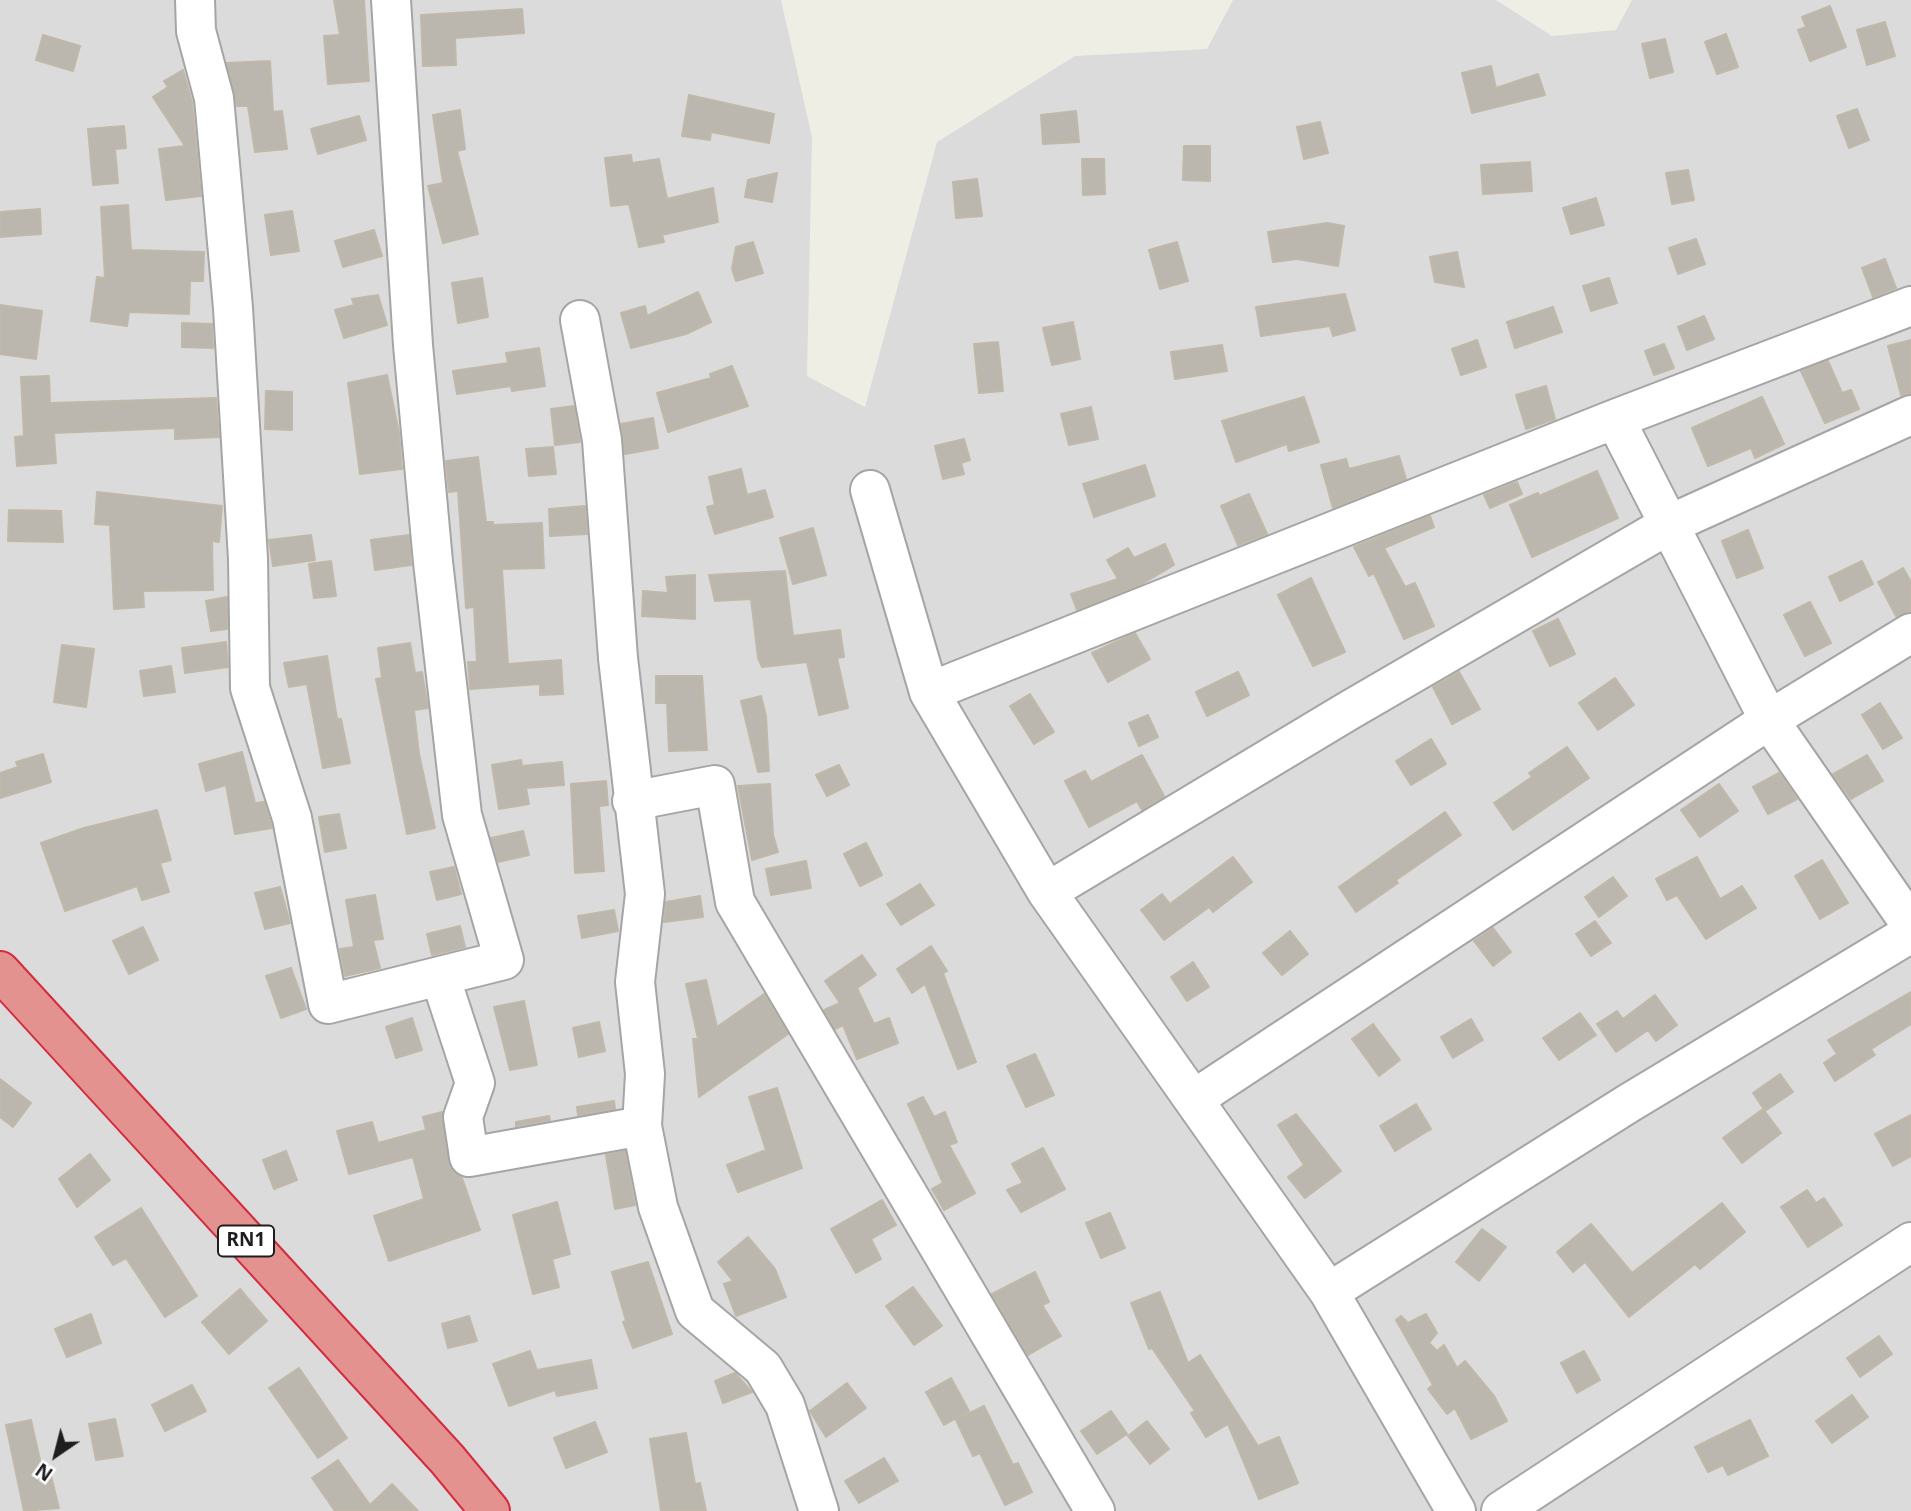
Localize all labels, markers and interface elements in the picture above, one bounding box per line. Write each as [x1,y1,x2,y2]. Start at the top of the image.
road number: RN1 [218,1226,274,1256]
north arrow [21,1420,91,1490]
text: N [30,1457,58,1487]

